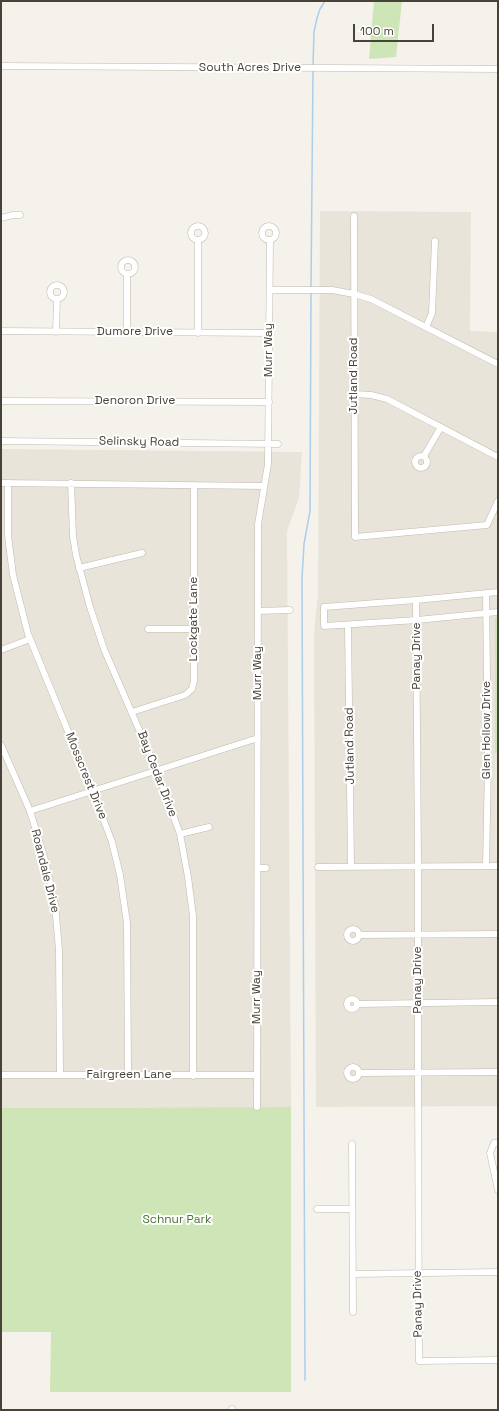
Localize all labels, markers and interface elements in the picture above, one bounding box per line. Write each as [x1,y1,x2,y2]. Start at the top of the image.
scale bar [355,16,436,42]
text: 100 m [360,23,394,39]
street label: South Acres Drive [199,61,301,75]
street label: Murr Way [262,323,276,377]
street label: Dumore Drive [97,325,173,339]
street label: Jutland Road [347,337,361,415]
street label: Denoron Drive [95,394,175,408]
street label: Selinsky Road [99,434,179,450]
street label: Lockgate Lane [187,577,201,661]
street label: Panay Drive [410,622,424,690]
street label: Murr Way [251,646,265,700]
street label: Glen Hollow Drive [480,681,494,779]
street label: Jutland Road [342,707,358,785]
street label: Bay Cedar Drive [134,729,180,819]
street label: Mosscrest Drive [62,730,110,822]
street label: Roandale Drive [28,828,62,914]
street label: Panay Drive [411,946,425,1014]
street label: Murr Way [250,970,264,1024]
street label: Fairgreen Lane [86,1068,172,1082]
park label: Schnur Park [142,1213,212,1227]
street label: Panay Drive [410,1270,426,1338]

